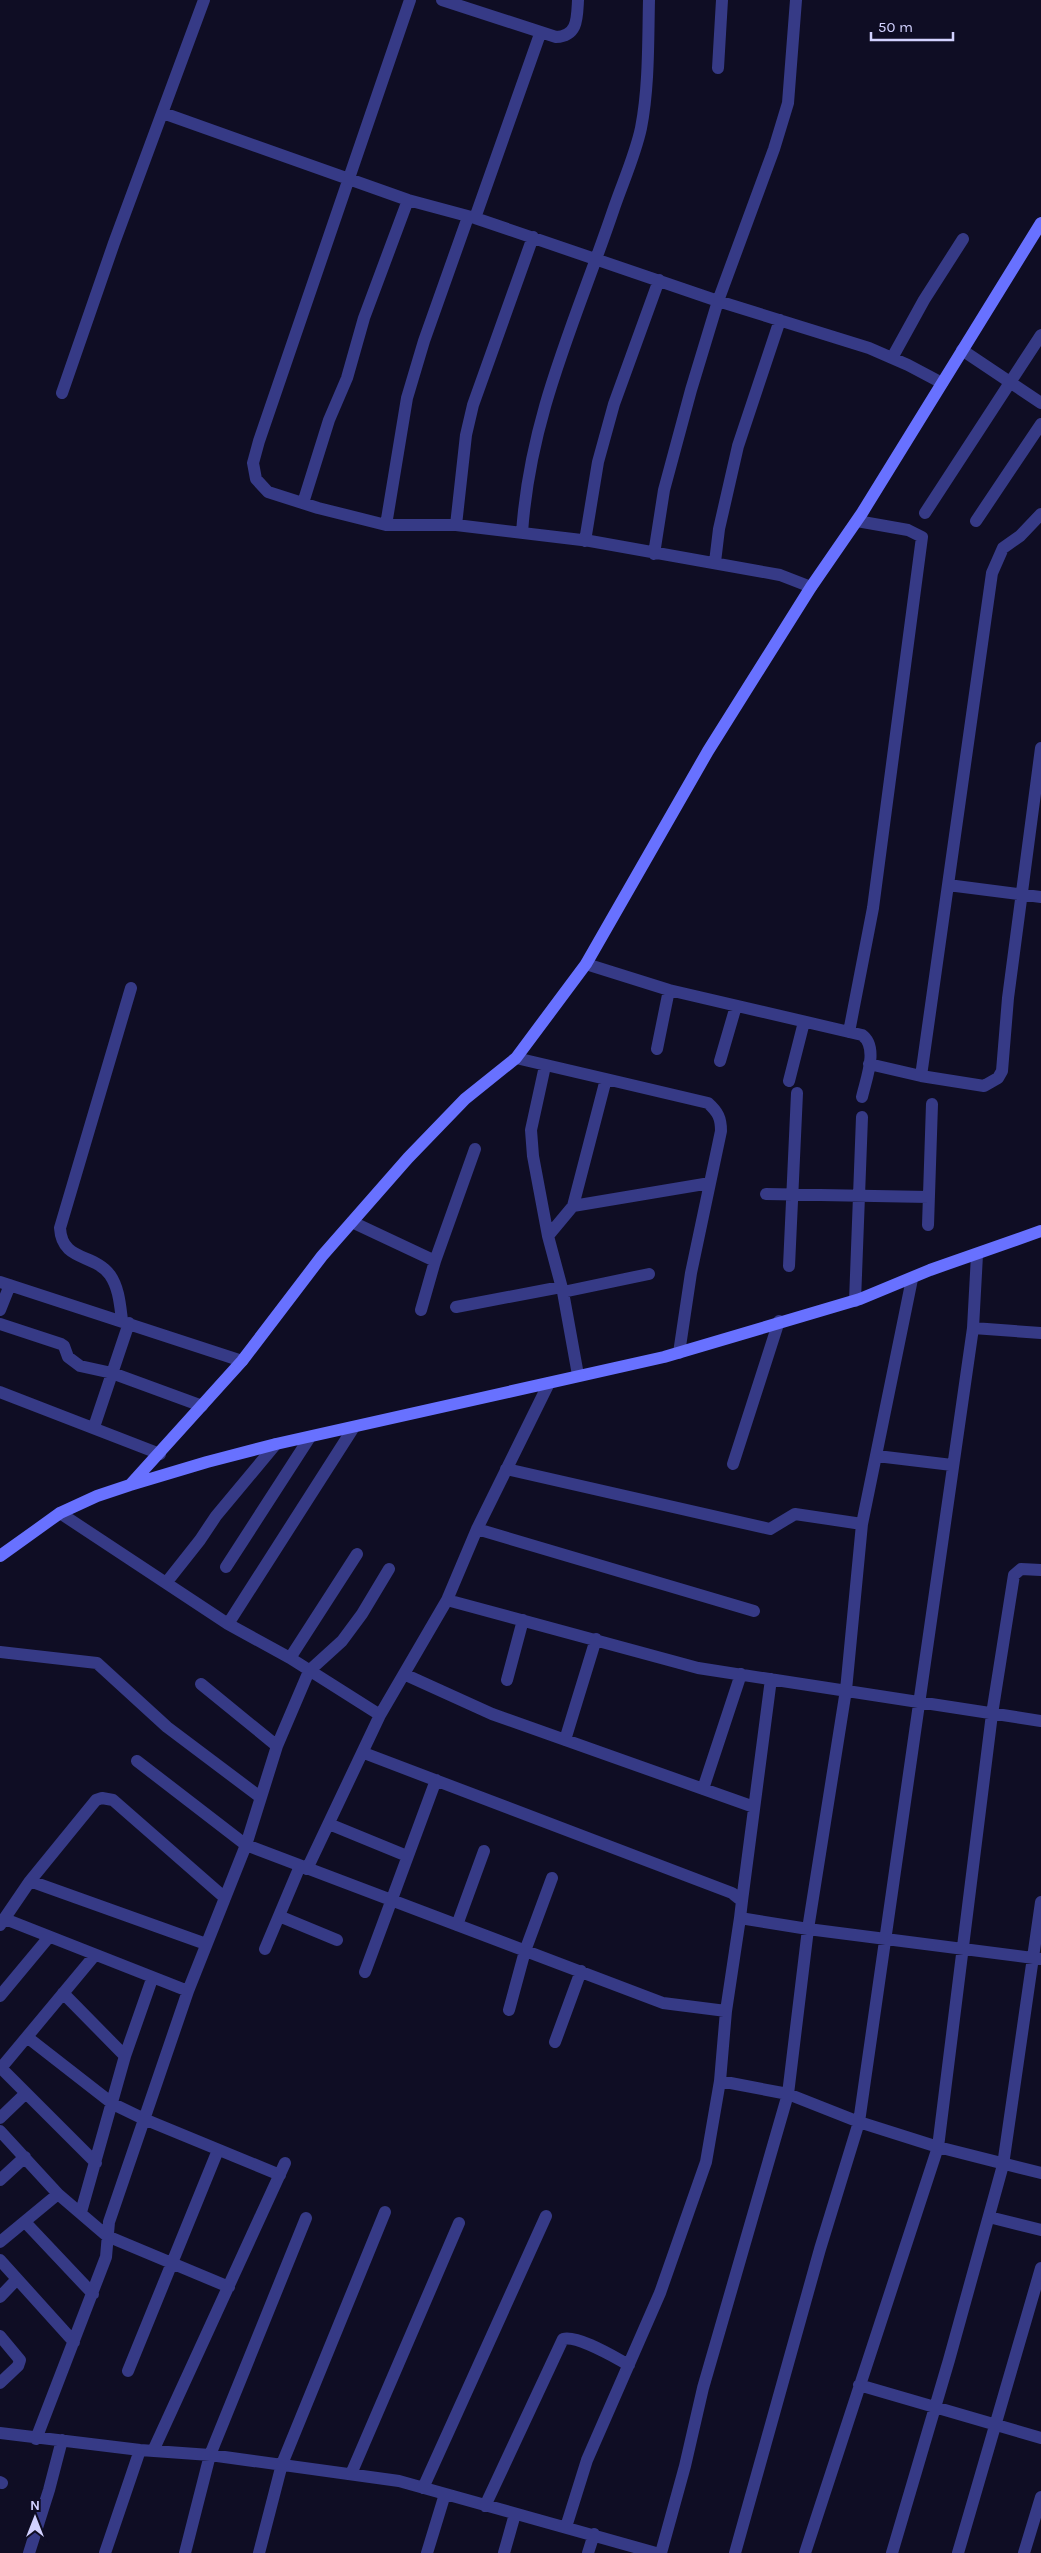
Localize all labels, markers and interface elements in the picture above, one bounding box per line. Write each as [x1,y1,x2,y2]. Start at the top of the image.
scale bar [871,10,954,42]
text: 50 m [878,18,913,36]
north arrow [10,2493,60,2543]
text: N [30,2497,40,2514]

